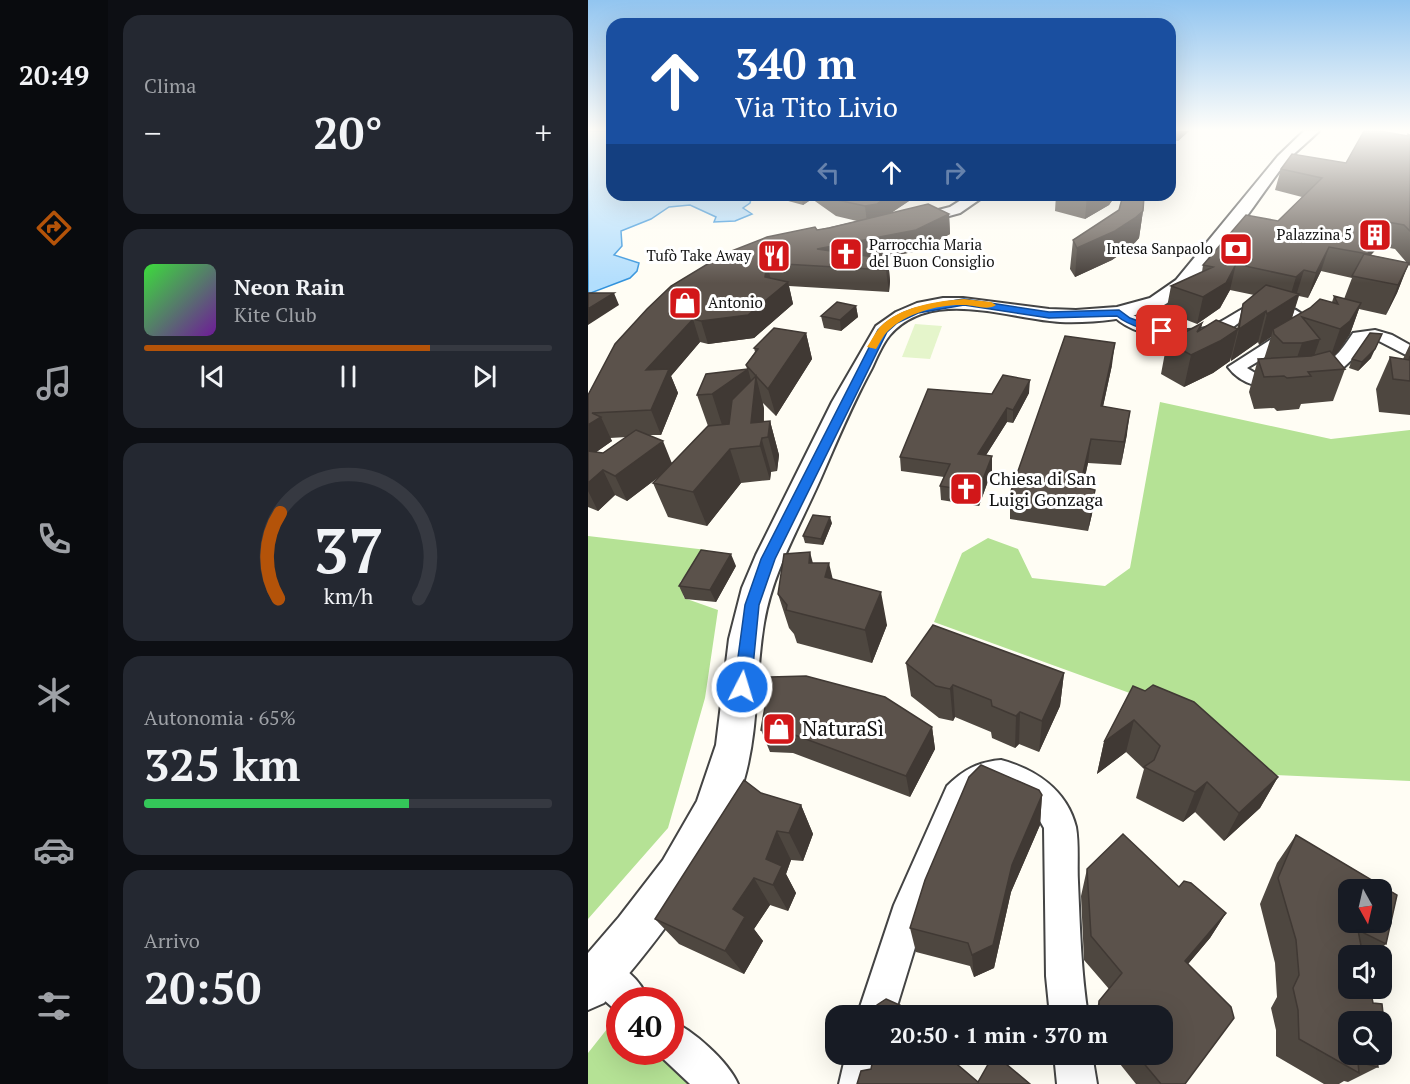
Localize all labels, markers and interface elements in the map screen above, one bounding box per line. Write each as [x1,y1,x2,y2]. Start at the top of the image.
text: 340 m [735,35,856,91]
icon: ahead [636,42,714,120]
text: 20:49 [19,57,89,93]
text: Clima [144,72,196,99]
text: Via Tito Livio [735,89,898,125]
text: 20° [313,102,383,162]
text: − [144,111,162,154]
text: + [534,111,552,154]
icon: left [812,156,845,189]
icon: ahead [875,156,908,189]
icon: right [938,156,971,189]
icon: directions [33,207,75,249]
building icon: Palazzina 5 [1357,217,1393,253]
place label: Palazzina 5 [1276,224,1352,244]
bank icon: Intesa Sanpaolo [1218,231,1254,267]
place label: Parrocchia Maria del Buon Consiglio [869,234,994,271]
church icon: Parrocchia Maria del Buon Consiglio [828,236,864,272]
restaurant icon: Tufò Take Away [756,238,792,274]
place label: Intesa Sanpaolo [1106,238,1213,258]
place label: Tufò Take Away [646,245,751,265]
text: Neon Rain [234,272,345,301]
shop icon: Antonio [667,285,703,321]
place label: Antonio [708,292,763,312]
text: Kite Club [234,301,317,328]
pin [1136,305,1187,356]
icon: arrive [1145,314,1178,347]
icon: previous [196,360,229,393]
icon: pause [332,360,365,393]
icon: next [468,360,501,393]
icon: music [33,362,75,404]
place label: Chiesa di San Luigi Gonzaga [989,466,1103,511]
church icon: Chiesa di San Luigi Gonzaga [948,471,984,507]
text: 37 [313,508,383,591]
icon: phone [33,518,75,560]
text: km/h [323,582,373,610]
position arrow [710,655,774,719]
icon: climate [33,674,75,716]
text: Autonomia · 65% [144,704,296,731]
shop icon: NaturaSì [761,711,797,747]
place label: NaturaSì [802,714,884,742]
text: 325 km [144,734,300,794]
icon: car [33,829,75,871]
north arrow [1338,879,1392,933]
map controls [1338,879,1392,1065]
text: Arrivo [144,927,200,954]
button: sound [1338,945,1392,999]
text: 20:50 [144,957,261,1017]
icon: filters [33,985,75,1027]
speed limit sign: 40 [606,987,684,1065]
button: search [1338,1011,1392,1065]
text: 20:50 · 1 min · 370 m [890,1020,1108,1049]

